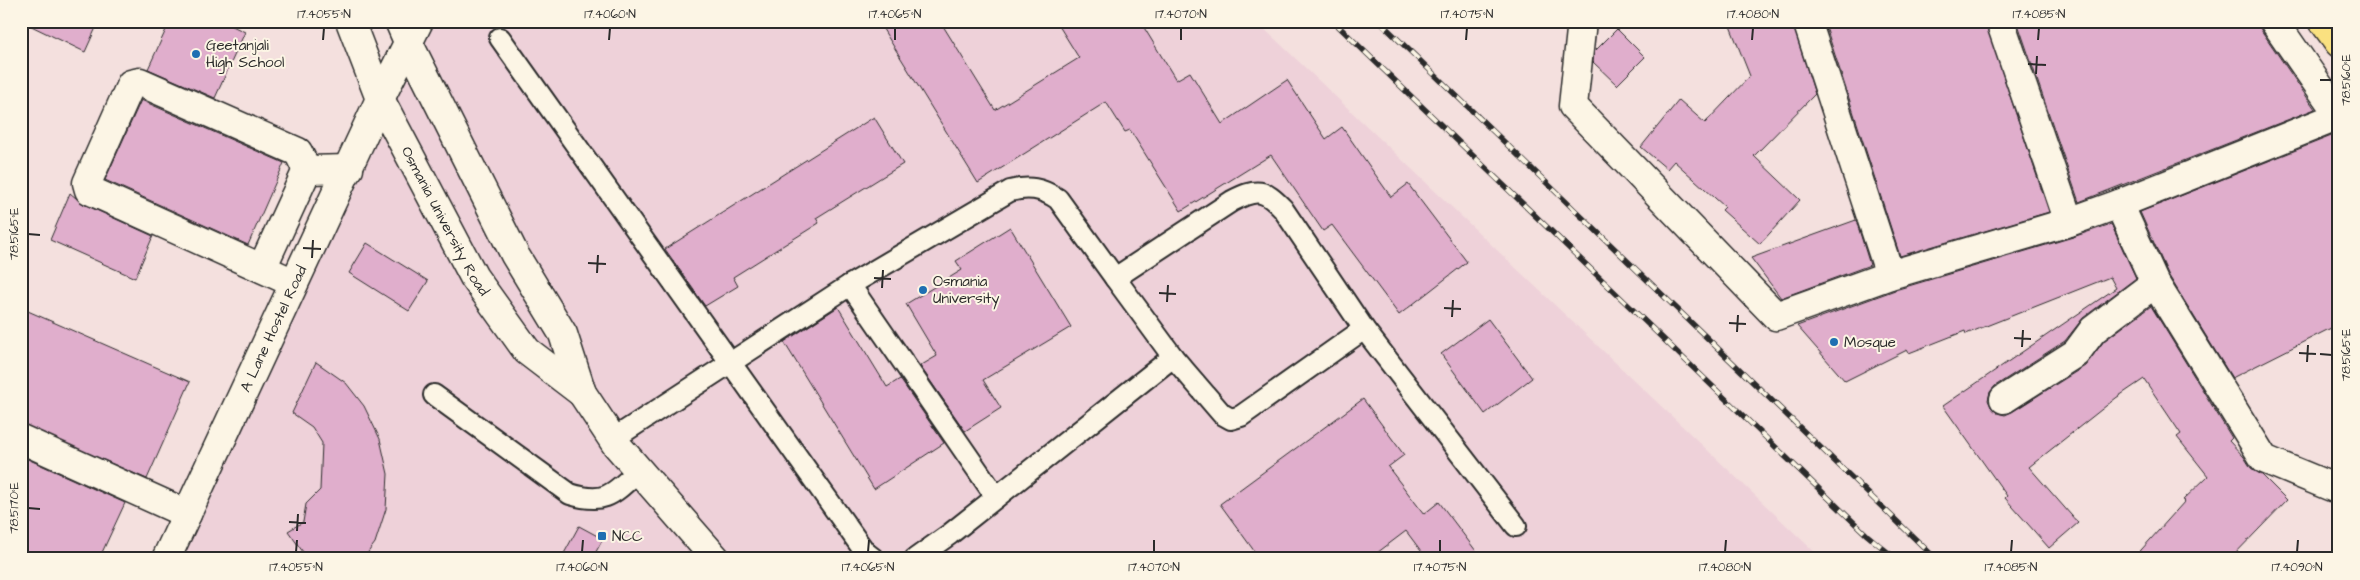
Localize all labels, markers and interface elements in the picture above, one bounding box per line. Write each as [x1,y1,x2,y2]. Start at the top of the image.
text: 17.4055°N [297,6,351,23]
text: 17.4060°N [584,6,636,23]
text: 17.4065°N [869,6,922,23]
text: 17.4070°N [1155,6,1207,23]
text: 17.4075°N [1441,6,1494,23]
text: 17.4080°N [1727,6,1779,23]
text: 17.4085°N [2013,6,2066,23]
place label: Geetanjali High School [206,35,284,74]
marker: Geetanjali High School [190,48,202,60]
text: 78.5160°E [2338,54,2355,106]
street label: Osmania University Road [396,143,494,301]
text: 78.5165°E [6,208,23,260]
street label: A Lane Hostel Road [235,262,312,396]
place label: Osmania University [933,271,999,310]
marker: Osmania University [917,284,929,296]
text: 78.5165°E [2338,329,2355,381]
place label: Mosque [1844,332,1896,353]
marker: Mosque [1828,336,1840,348]
text: 78.5170°E [6,482,23,534]
place label: NCC [612,526,643,547]
marker: NCC [596,530,608,542]
text: 17.4055°N [269,559,323,576]
text: 17.4060°N [556,559,608,576]
text: 17.4065°N [842,559,895,576]
text: 17.4070°N [1128,559,1180,576]
text: 17.4075°N [1414,559,1467,576]
text: 17.4080°N [1699,559,1751,576]
text: 17.4085°N [1985,559,2038,576]
text: 17.4090°N [2272,559,2323,576]

